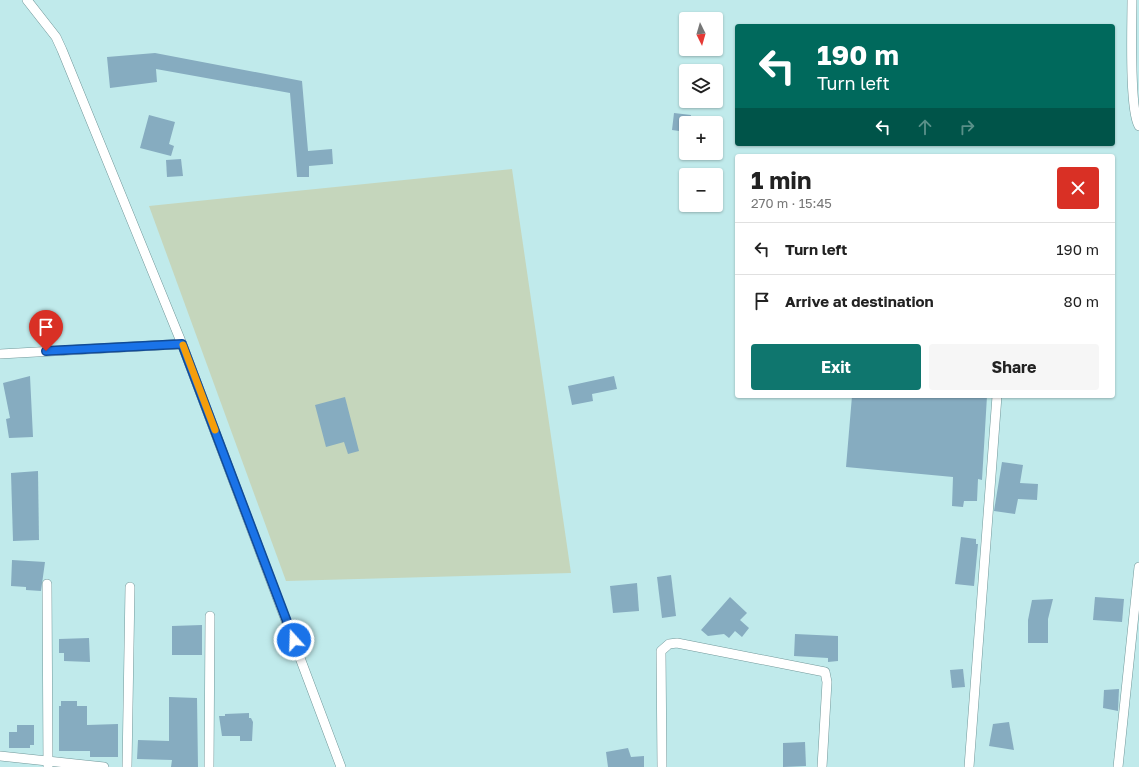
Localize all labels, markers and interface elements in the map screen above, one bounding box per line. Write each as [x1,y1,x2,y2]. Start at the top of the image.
north arrow [679,12,723,56]
map controls [679,12,723,212]
text: 190 m [817,38,899,71]
icon: left [751,40,803,92]
button: layers [679,64,723,108]
text: Turn left [817,72,890,94]
button: + [679,116,723,160]
icon: left [872,116,894,138]
icon: ahead [914,116,936,138]
icon: right [956,116,978,138]
text: 1 min [751,165,811,194]
button: close [1057,167,1099,209]
button: − [679,168,723,212]
text: 270 m · 15:45 [751,195,832,211]
icon: left [751,238,773,260]
text: Turn left [785,240,847,258]
text: 190 m [1056,240,1099,258]
icon: arrive [751,290,773,312]
text: Arrive at destination [785,292,934,310]
text: 80 m [1064,292,1099,310]
pin [29,310,63,351]
icon: arrive [35,316,57,338]
button: Exit [751,344,921,390]
button: Share [929,344,1099,390]
position arrow [273,619,315,661]

